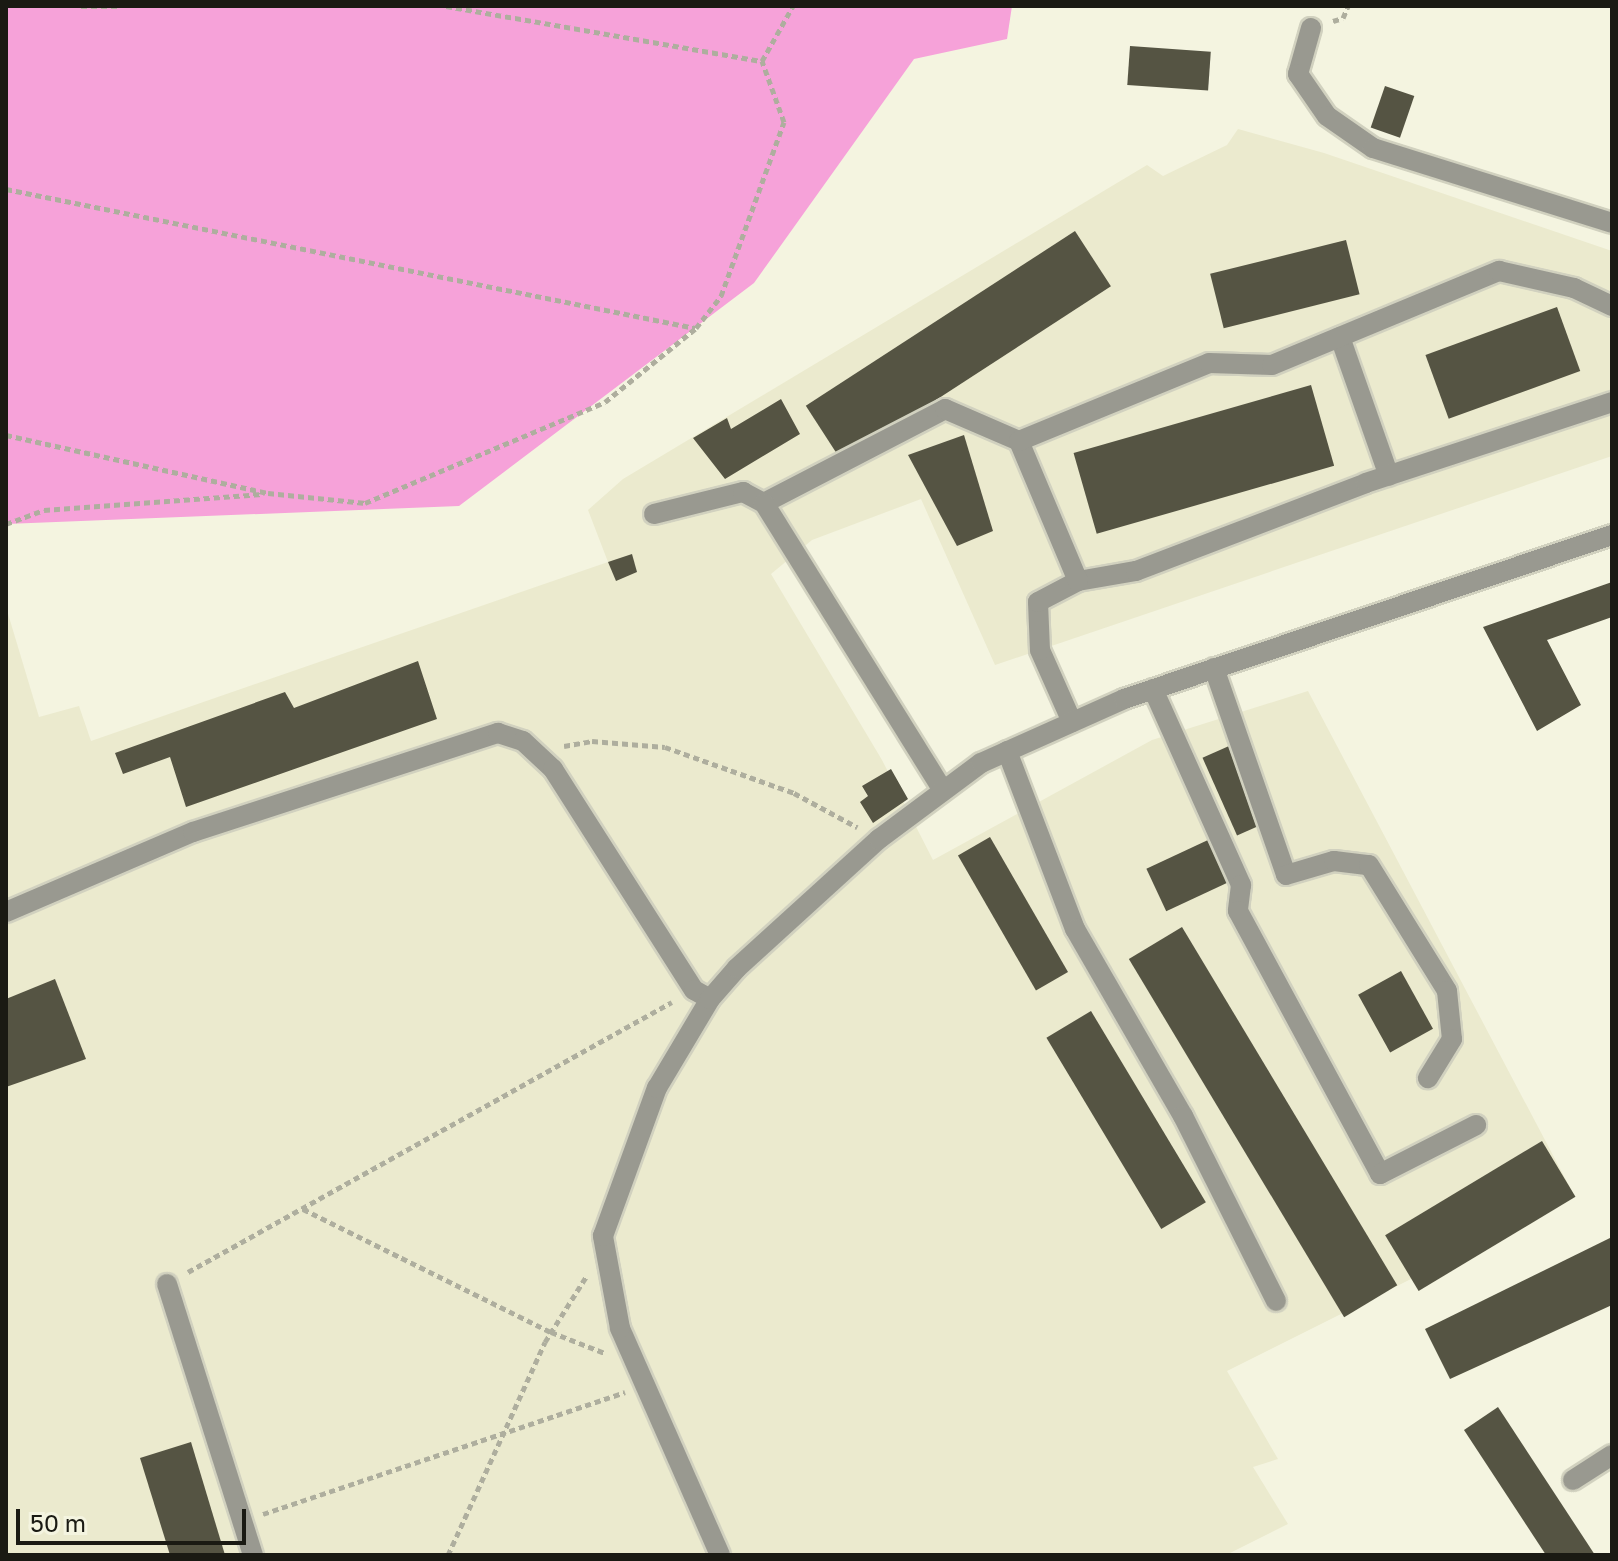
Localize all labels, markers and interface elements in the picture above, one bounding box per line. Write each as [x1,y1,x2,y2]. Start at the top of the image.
scale bar [20,1493,250,1543]
text: 50 m [30,1508,86,1537]

